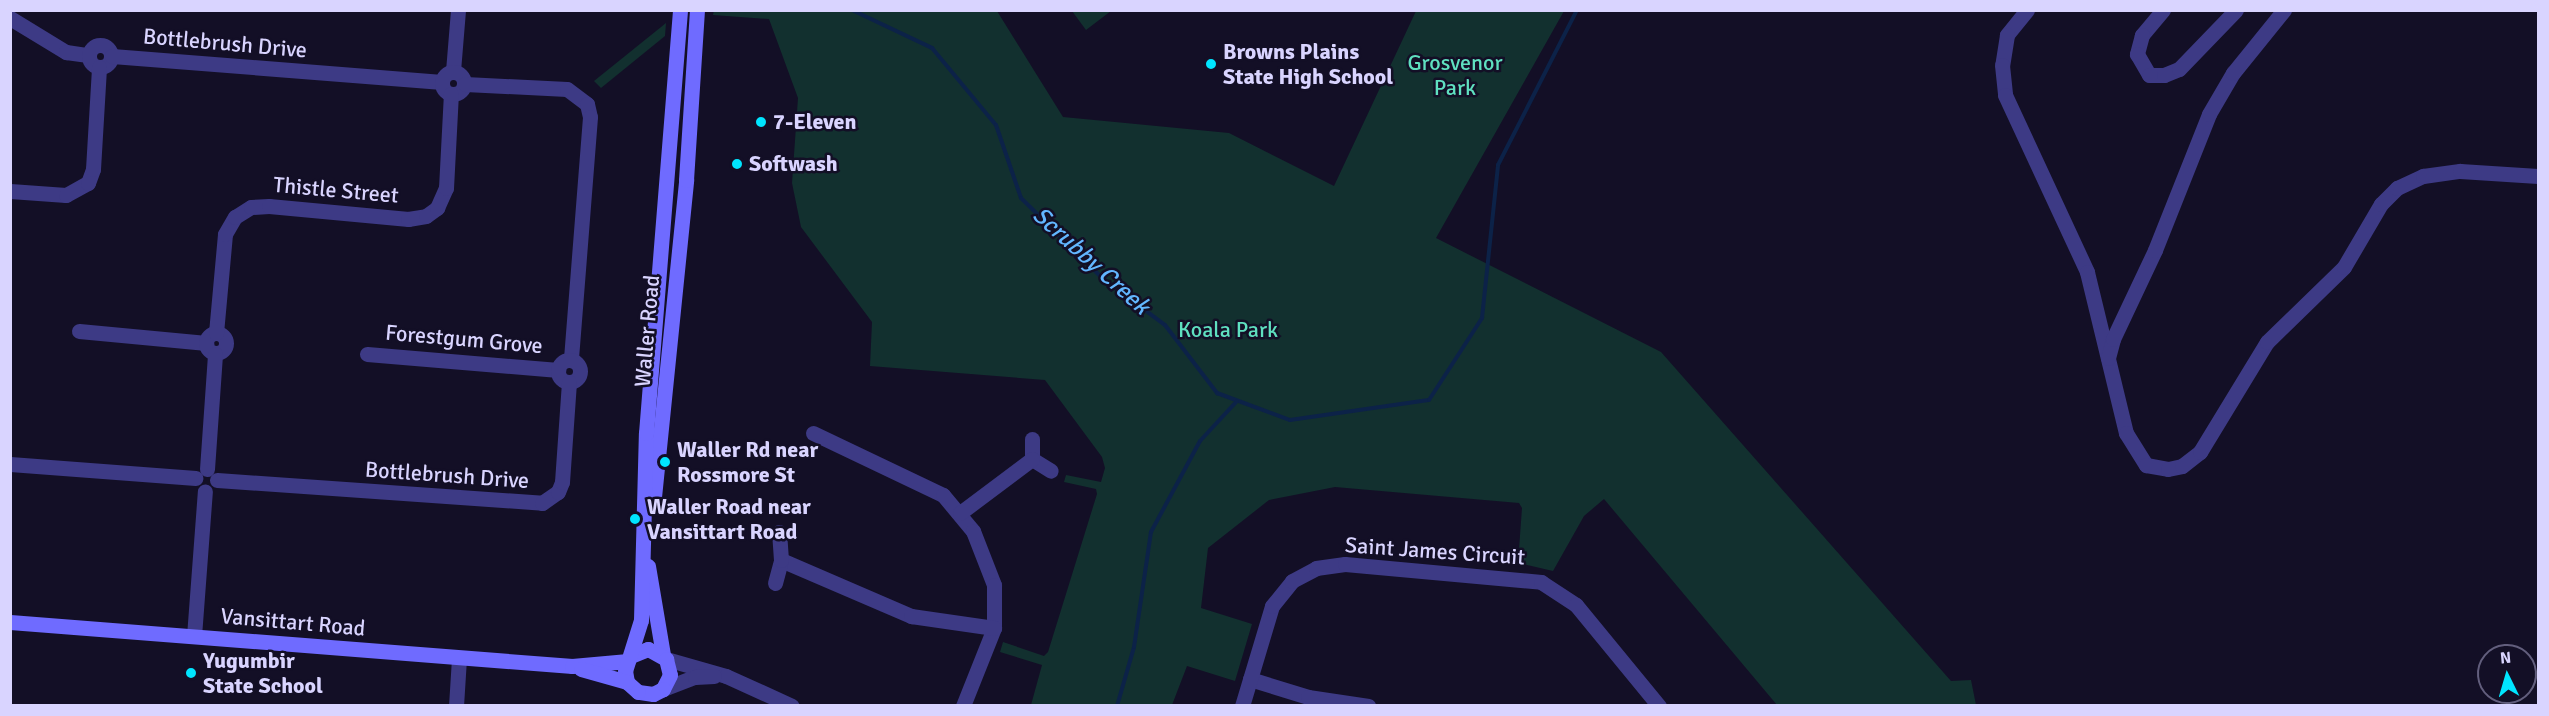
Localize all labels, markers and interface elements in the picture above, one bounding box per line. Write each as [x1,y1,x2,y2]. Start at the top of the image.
street label: Bottlebrush Drive [142,23,308,63]
place label: Browns Plains State High School [1223,38,1393,90]
park label: Grosvenor Park [1407,49,1503,100]
marker: Browns Plains State High School [1204,57,1218,71]
place label: 7-Eleven [773,109,856,135]
marker: 7-Eleven [754,115,768,129]
place label: Softwash [749,151,838,177]
marker: Softwash [730,157,744,171]
street label: Thistle Street [272,171,400,209]
water label: Scrubby Creek [1027,201,1155,321]
street label: Waller Road [629,274,665,388]
park label: Koala Park [1178,317,1278,343]
street label: Forestgum Grove [384,319,544,359]
place label: Waller Rd near Rossmore St [677,436,818,488]
marker: Waller Rd near Rossmore St [658,455,672,469]
street label: Bottlebrush Drive [364,456,530,494]
place label: Waller Road near Vansittart Road [647,493,811,544]
marker: Waller Road near Vansittart Road [628,512,642,526]
street label: Saint James Circuit [1344,532,1526,570]
street label: Vansittart Road [220,603,366,641]
north arrow [2477,644,2537,704]
place label: Yugumbir State School [203,647,323,698]
text: N [2499,648,2512,669]
marker: Yugumbir State School [184,666,198,680]

